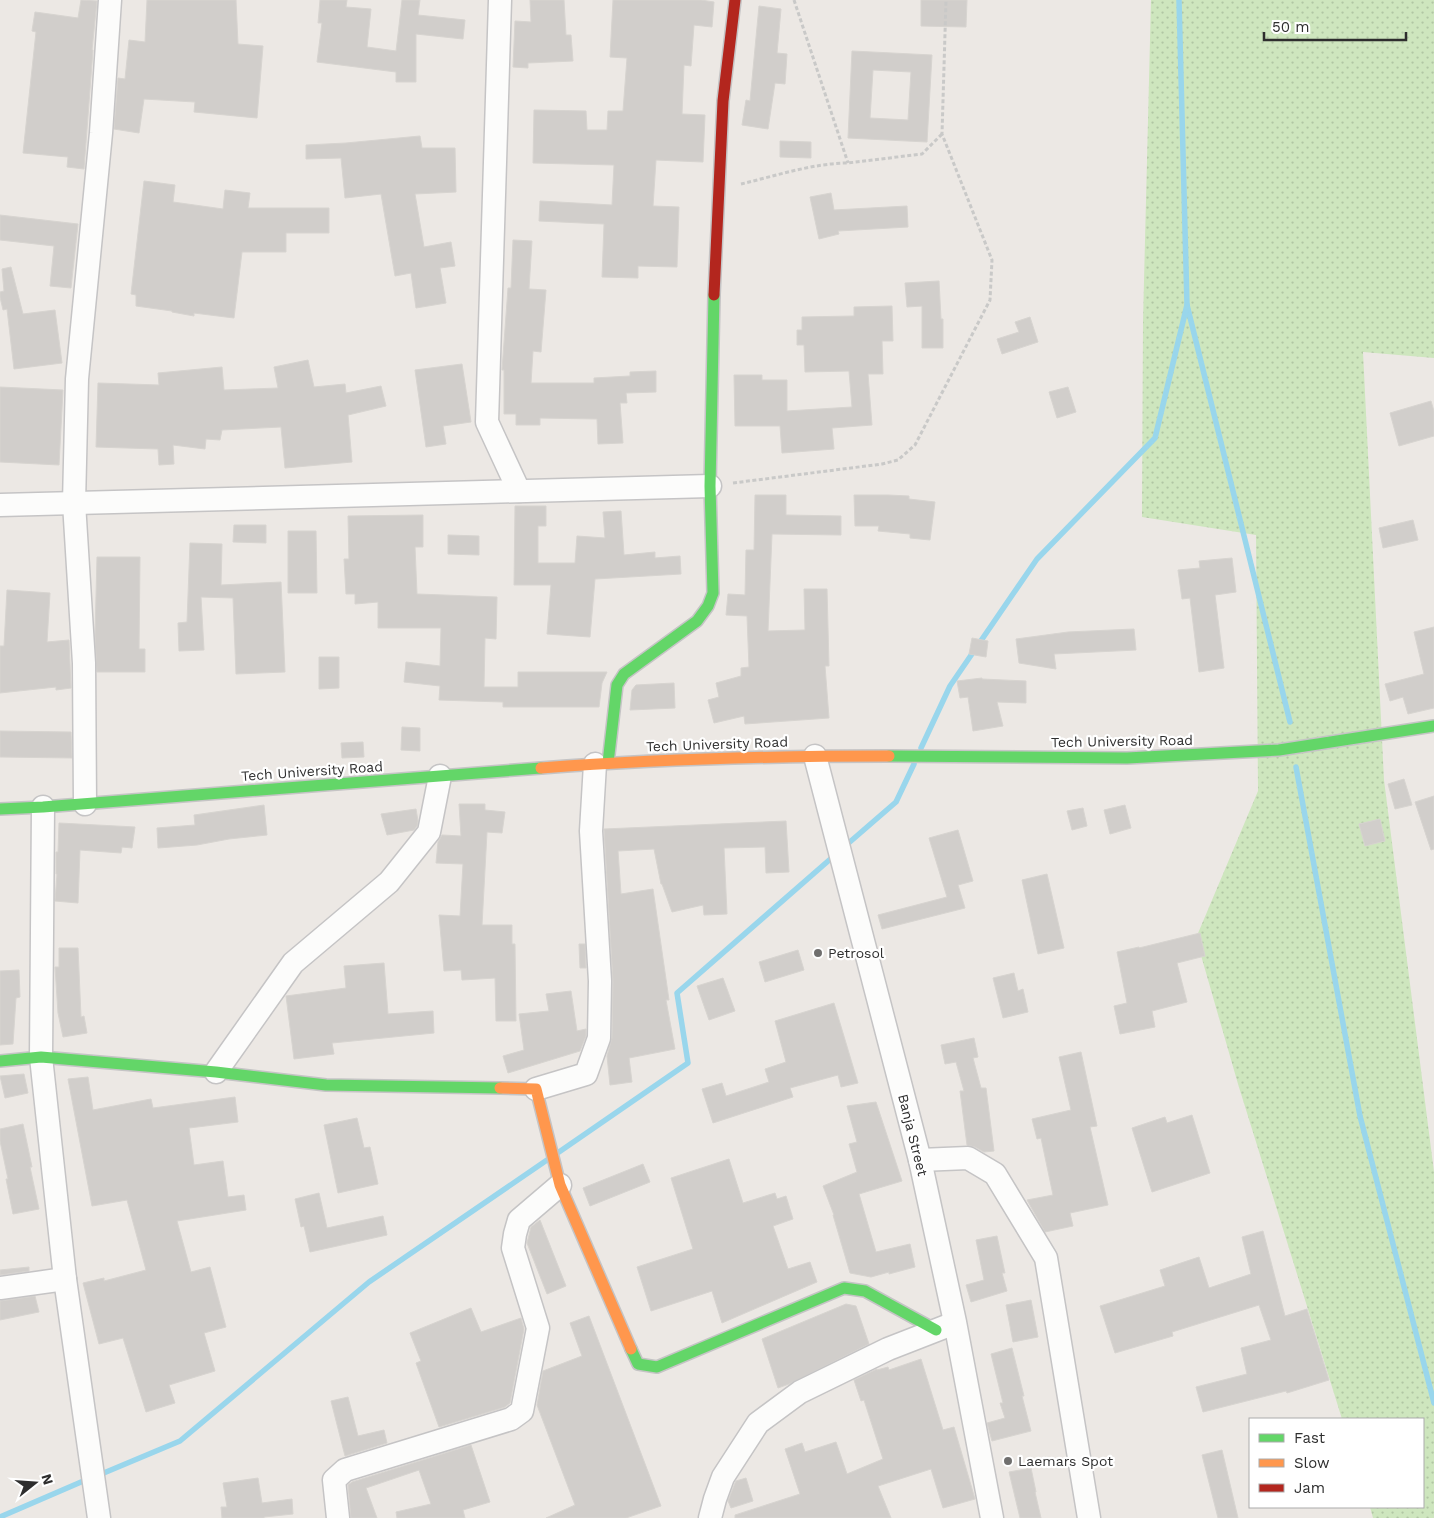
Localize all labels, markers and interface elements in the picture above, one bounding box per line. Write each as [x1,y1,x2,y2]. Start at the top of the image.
scale bar [1264,10,1406,42]
text: 50 m [1272,18,1309,36]
street label: Tech University Road [1051,732,1193,750]
street label: Tech University Road [646,734,788,754]
street label: Tech University Road [241,758,383,784]
place label: Petrosol [828,945,885,961]
marker: Petrosol [812,947,824,959]
street label: Banja Street [895,1092,931,1178]
legend [1249,1418,1424,1508]
text: Fast [1294,1429,1326,1447]
place label: Laemars Spot [1018,1453,1113,1469]
text: Slow [1294,1454,1330,1472]
marker: Laemars Spot [1002,1455,1014,1467]
north arrow [10,1458,60,1508]
text: N [38,1472,57,1486]
text: Jam [1294,1479,1325,1497]

